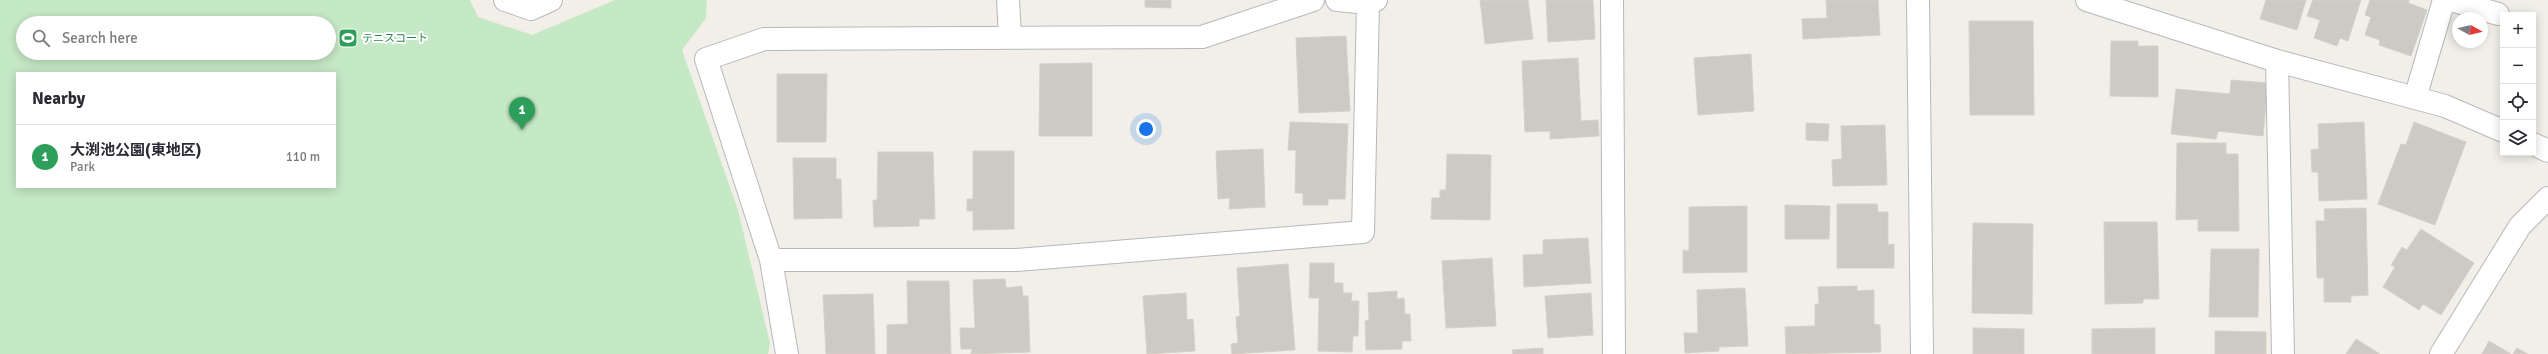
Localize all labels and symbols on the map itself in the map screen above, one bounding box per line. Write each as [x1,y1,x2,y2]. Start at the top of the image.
north arrow [2452,12,2488,48]
sports icon: テニスコート [337,27,359,49]
place label: テニスコート [362,32,428,45]
pin: 1 [509,97,535,130]
your location [1136,119,1156,139]

